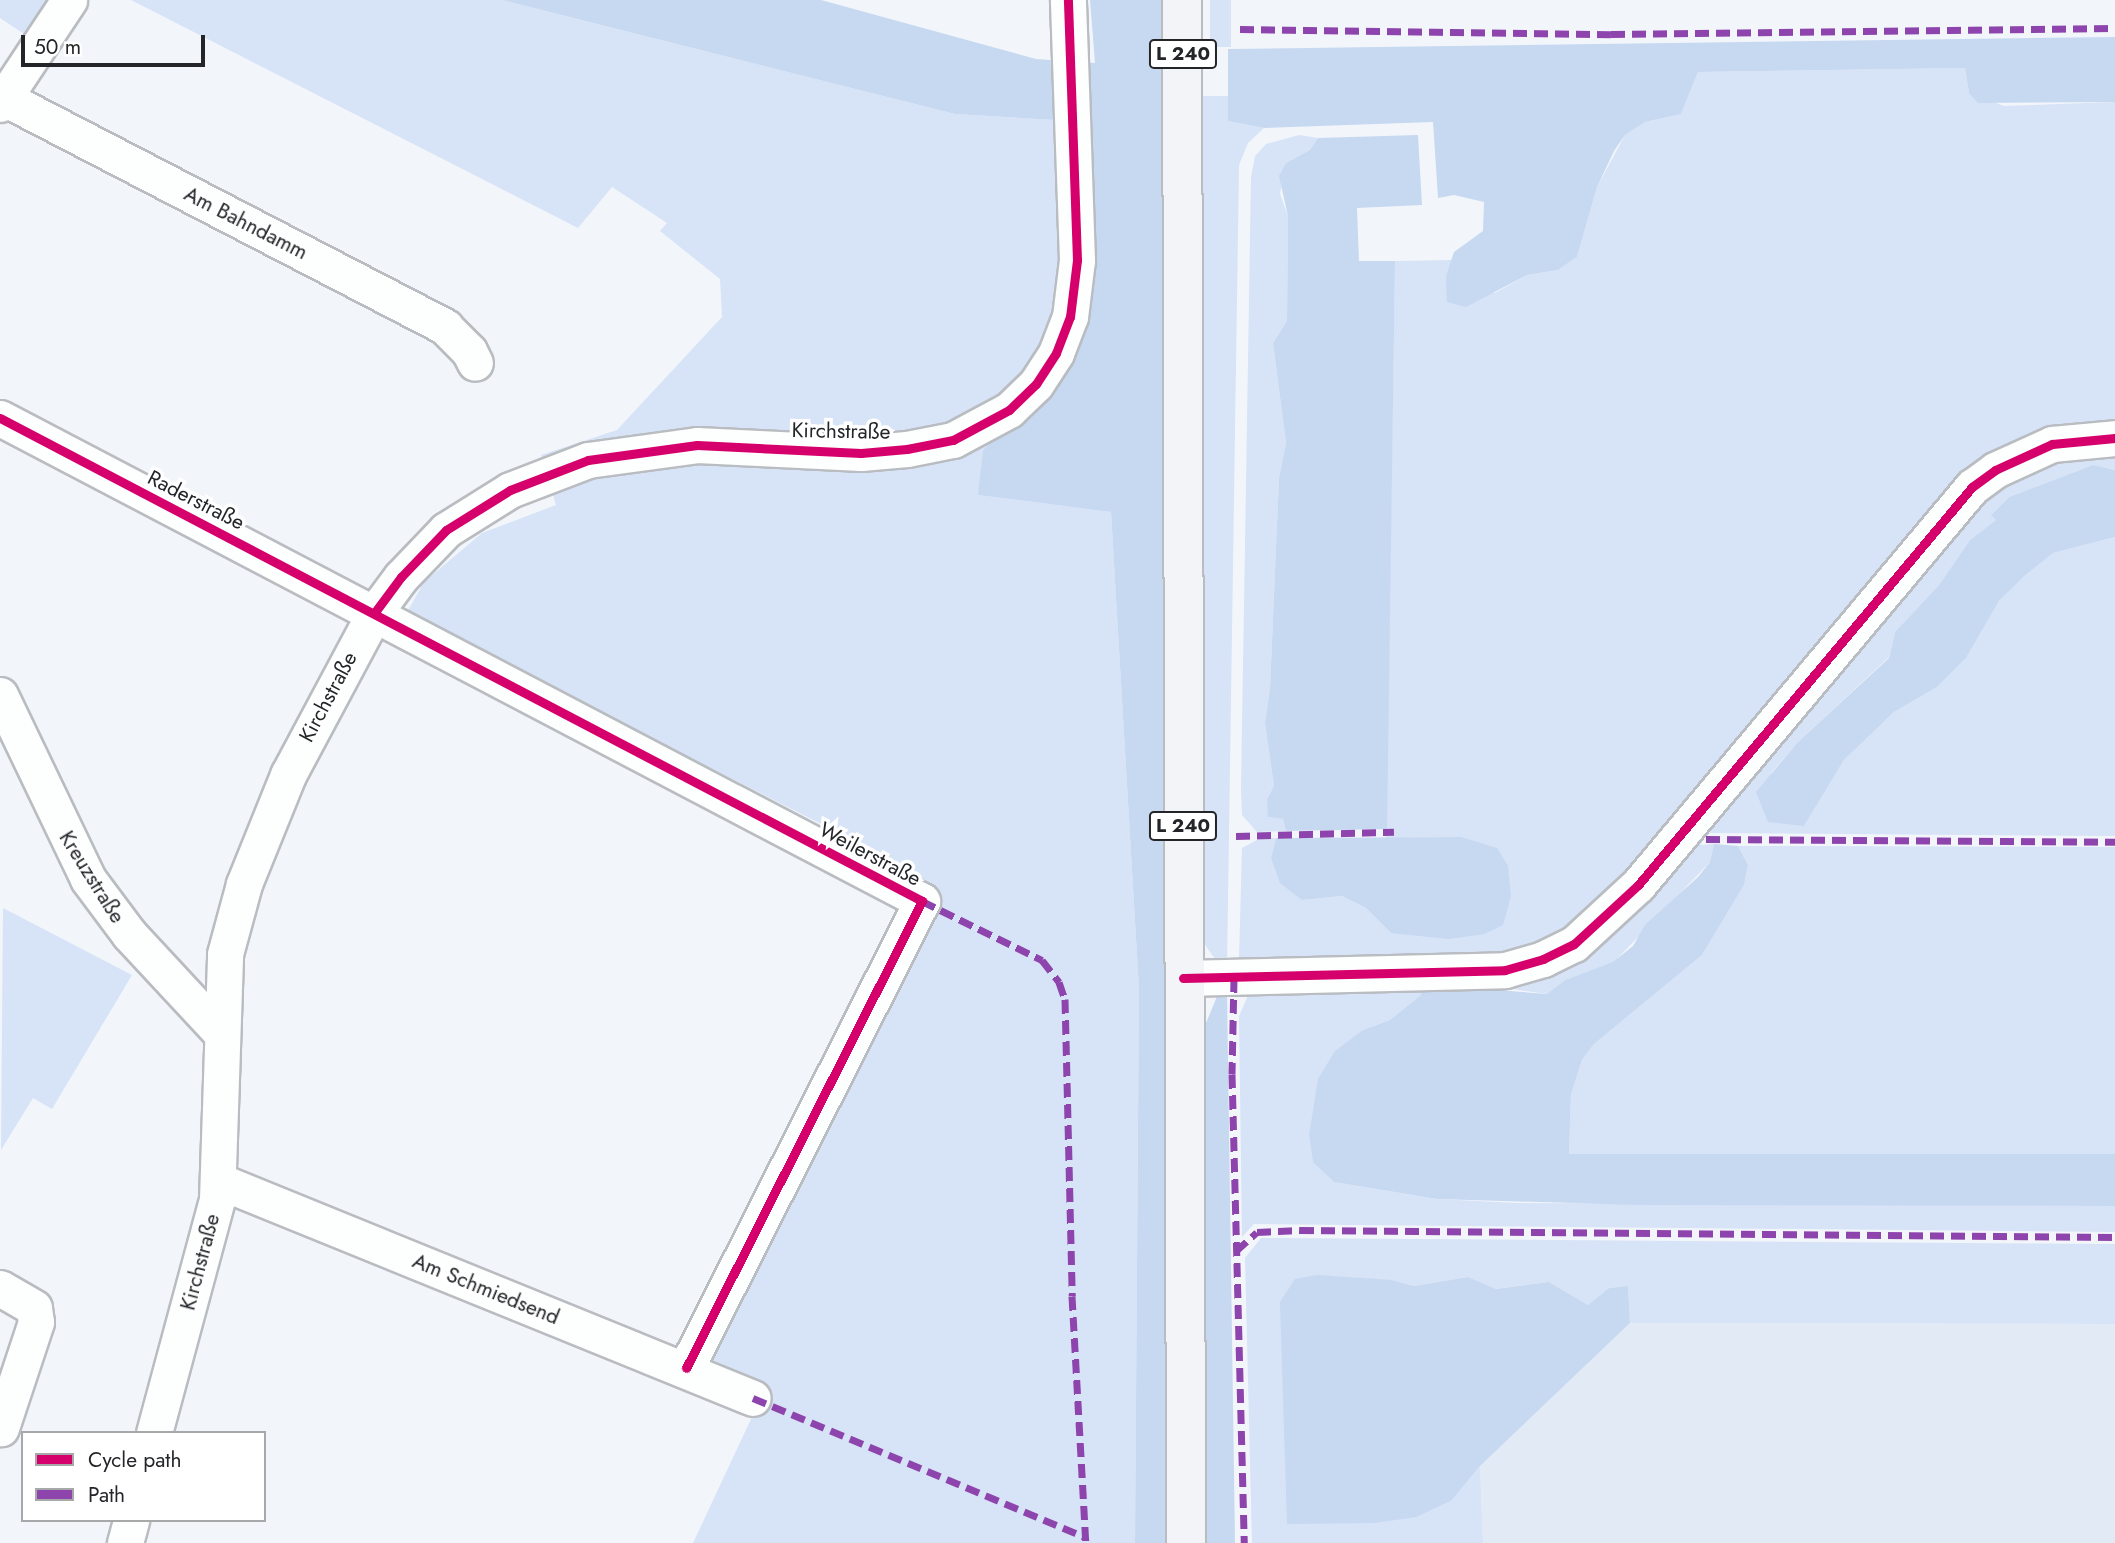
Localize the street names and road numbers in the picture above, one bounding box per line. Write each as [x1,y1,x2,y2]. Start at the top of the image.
road number: L 240 [1148,38,1218,70]
street label: Am Bahndamm [180,181,312,265]
street label: Kirchstraße [791,418,891,444]
street label: Raderstraße [143,465,249,535]
street label: Kirchstraße [294,647,362,747]
road number: L 240 [1148,810,1218,842]
street label: Weilerstraße [815,817,925,891]
street label: Kreuzstraße [54,826,130,928]
street label: Kirchstraße [175,1211,225,1313]
street label: Am Schmiedsend [409,1248,563,1330]

